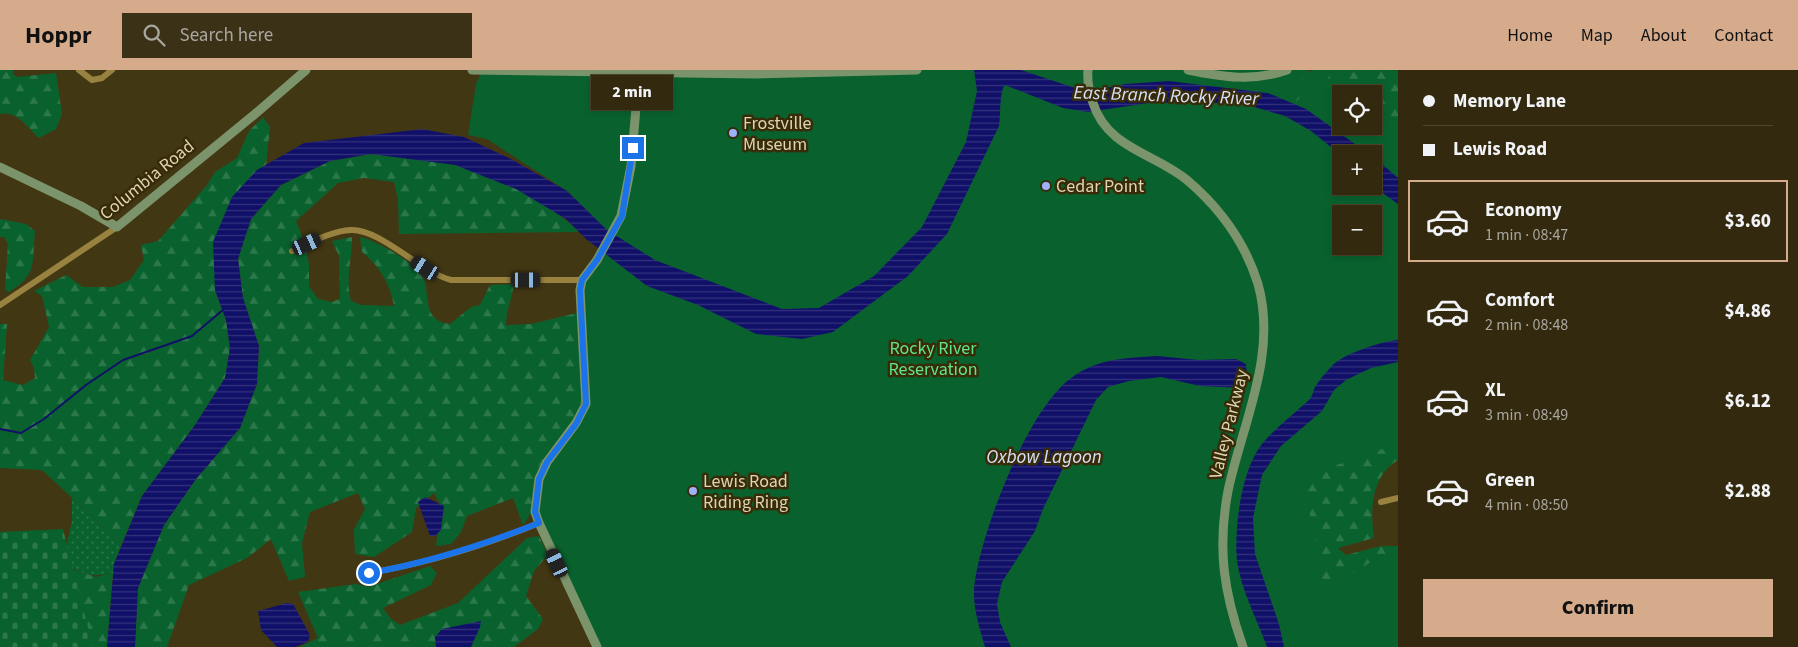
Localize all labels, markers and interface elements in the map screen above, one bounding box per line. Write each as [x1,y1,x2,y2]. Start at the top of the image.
search box [122,13,472,58]
text: Hoppr [25,18,92,53]
icon: search [140,21,168,49]
text: Search here [180,22,273,49]
text: Home [1507,23,1553,48]
text: Map [1581,23,1613,48]
text: About [1641,23,1686,48]
text: Contact [1714,23,1773,48]
callout: 2 min [592,75,674,110]
water label: East Branch Rocky River [1073,79,1261,113]
text: 2 min [612,81,652,103]
map controls [1332,85,1382,255]
button: locate [1332,85,1382,135]
text: Memory Lane [1453,88,1566,115]
place label: Frostville Museum [743,111,812,157]
marker: Frostville Museum [727,127,739,139]
street label: Columbia Road [94,134,200,226]
text: Lewis Road [1453,136,1547,163]
route end [622,137,644,159]
button: + [1332,145,1382,195]
place label: Cedar Point [1056,174,1144,199]
marker: Cedar Point [1040,180,1052,192]
text: Economy [1485,197,1562,224]
icon: car [1425,199,1470,244]
button: − [1332,205,1382,255]
text: $3.60 [1725,208,1771,235]
text: 1 min · 08:47 [1485,224,1568,246]
car [290,231,323,257]
car [408,254,441,282]
car [511,273,541,288]
text: Comfort [1485,287,1555,314]
icon: car [1425,289,1470,334]
text: $4.86 [1725,298,1771,325]
text: 2 min · 08:48 [1485,314,1568,336]
park label: Rocky River Reservation [888,336,978,382]
street label: Valley Parkway [1203,366,1255,481]
text: XL [1485,377,1506,404]
icon: car [1425,379,1470,424]
text: $6.12 [1725,388,1771,415]
text: 3 min · 08:49 [1485,404,1568,426]
water label: Oxbow Lagoon [986,444,1102,471]
text: Green [1485,467,1535,494]
place label: Lewis Road Riding Ring [703,469,788,515]
icon: car [1425,469,1470,514]
text: $2.88 [1725,478,1771,505]
marker: Lewis Road Riding Ring [687,485,699,497]
text: 4 min · 08:50 [1485,494,1568,516]
car [543,546,570,580]
route start [358,562,380,584]
button: Confirm [1423,579,1773,637]

